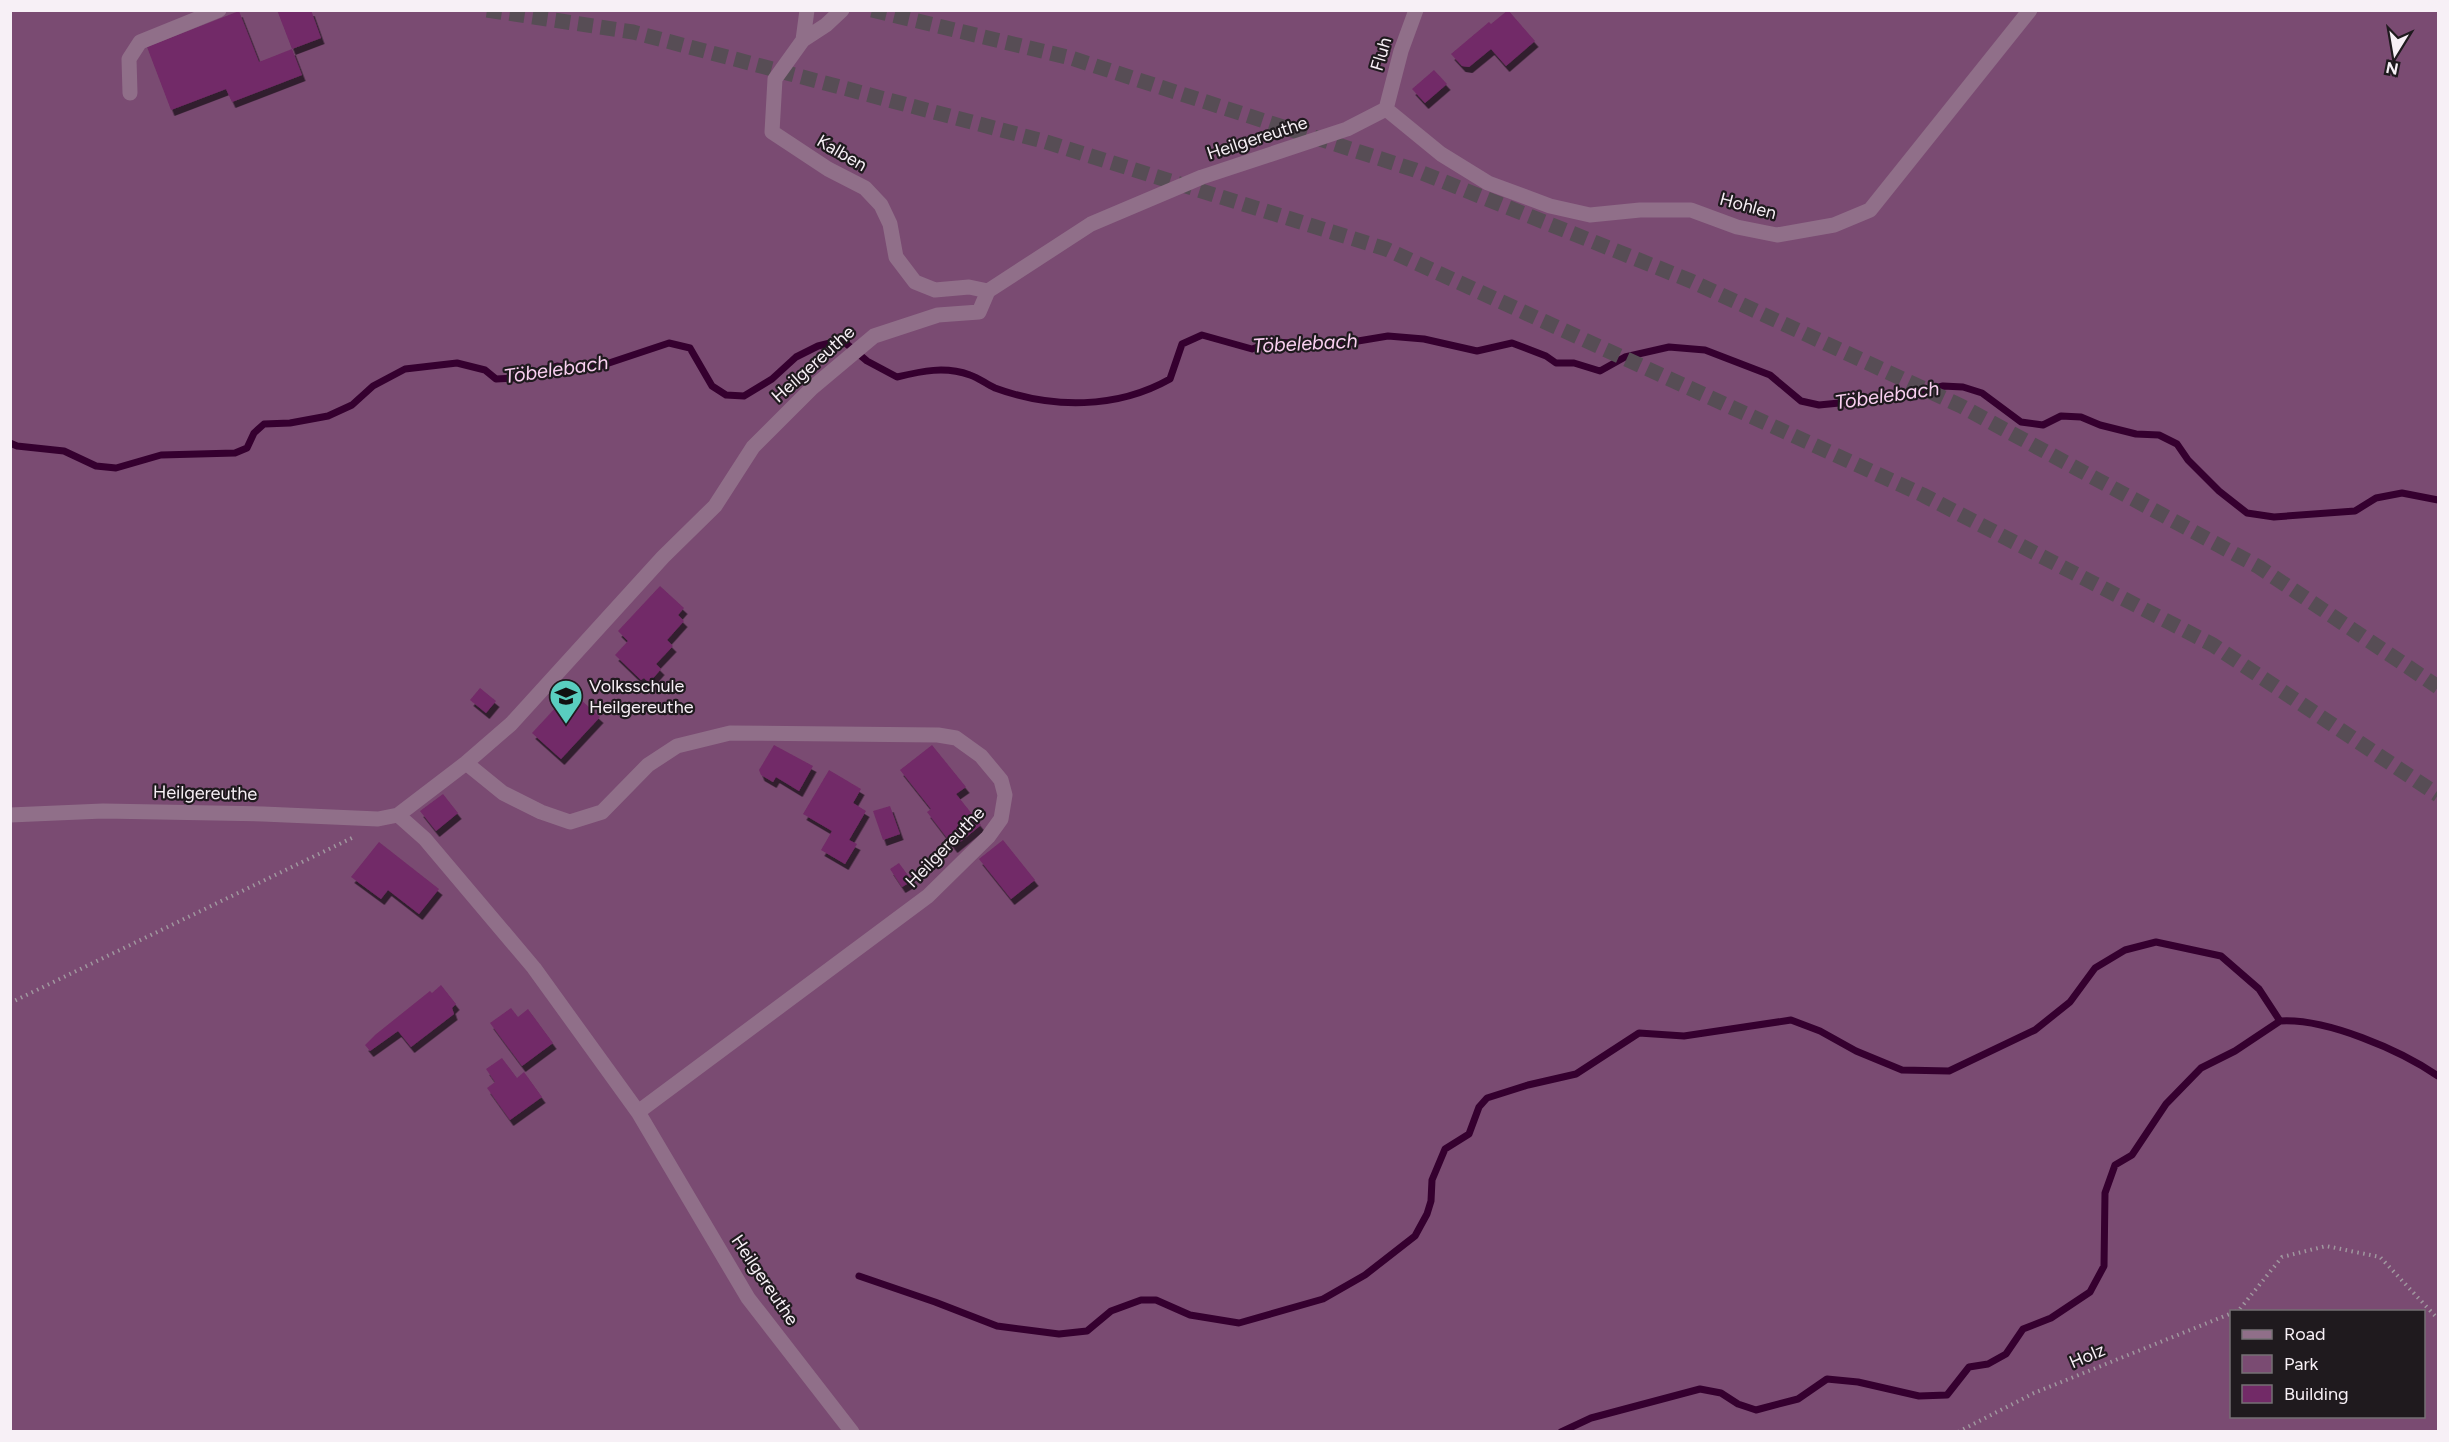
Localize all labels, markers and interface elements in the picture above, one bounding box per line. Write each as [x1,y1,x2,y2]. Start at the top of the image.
north arrow [2365,24,2425,84]
street label: Fluh [1366,35,1396,73]
text: N [2384,58,2400,79]
street label: Heilgereuthe [1204,111,1310,165]
street label: Kalben [813,130,871,176]
street label: Hohlen [1717,188,1779,224]
street label: Heilgereuthe [767,321,859,407]
water label: Töbelebach [1252,328,1358,358]
water label: Töbelebach [502,350,610,388]
water label: Töbelebach [1833,376,1941,414]
place label: Volksschule Heilgereuthe [589,675,694,718]
school or university icon: Volksschule Heilgereuthe [548,678,584,725]
street label: Heilgereuthe [153,781,258,805]
street label: Heilgereuthe [901,802,989,892]
street label: Heilgereuthe [727,1231,803,1330]
legend [2230,1310,2425,1418]
text: Road [2284,1323,2325,1345]
street label: Holz [2066,1339,2108,1373]
text: Park [2284,1353,2319,1375]
text: Building [2284,1383,2349,1405]

